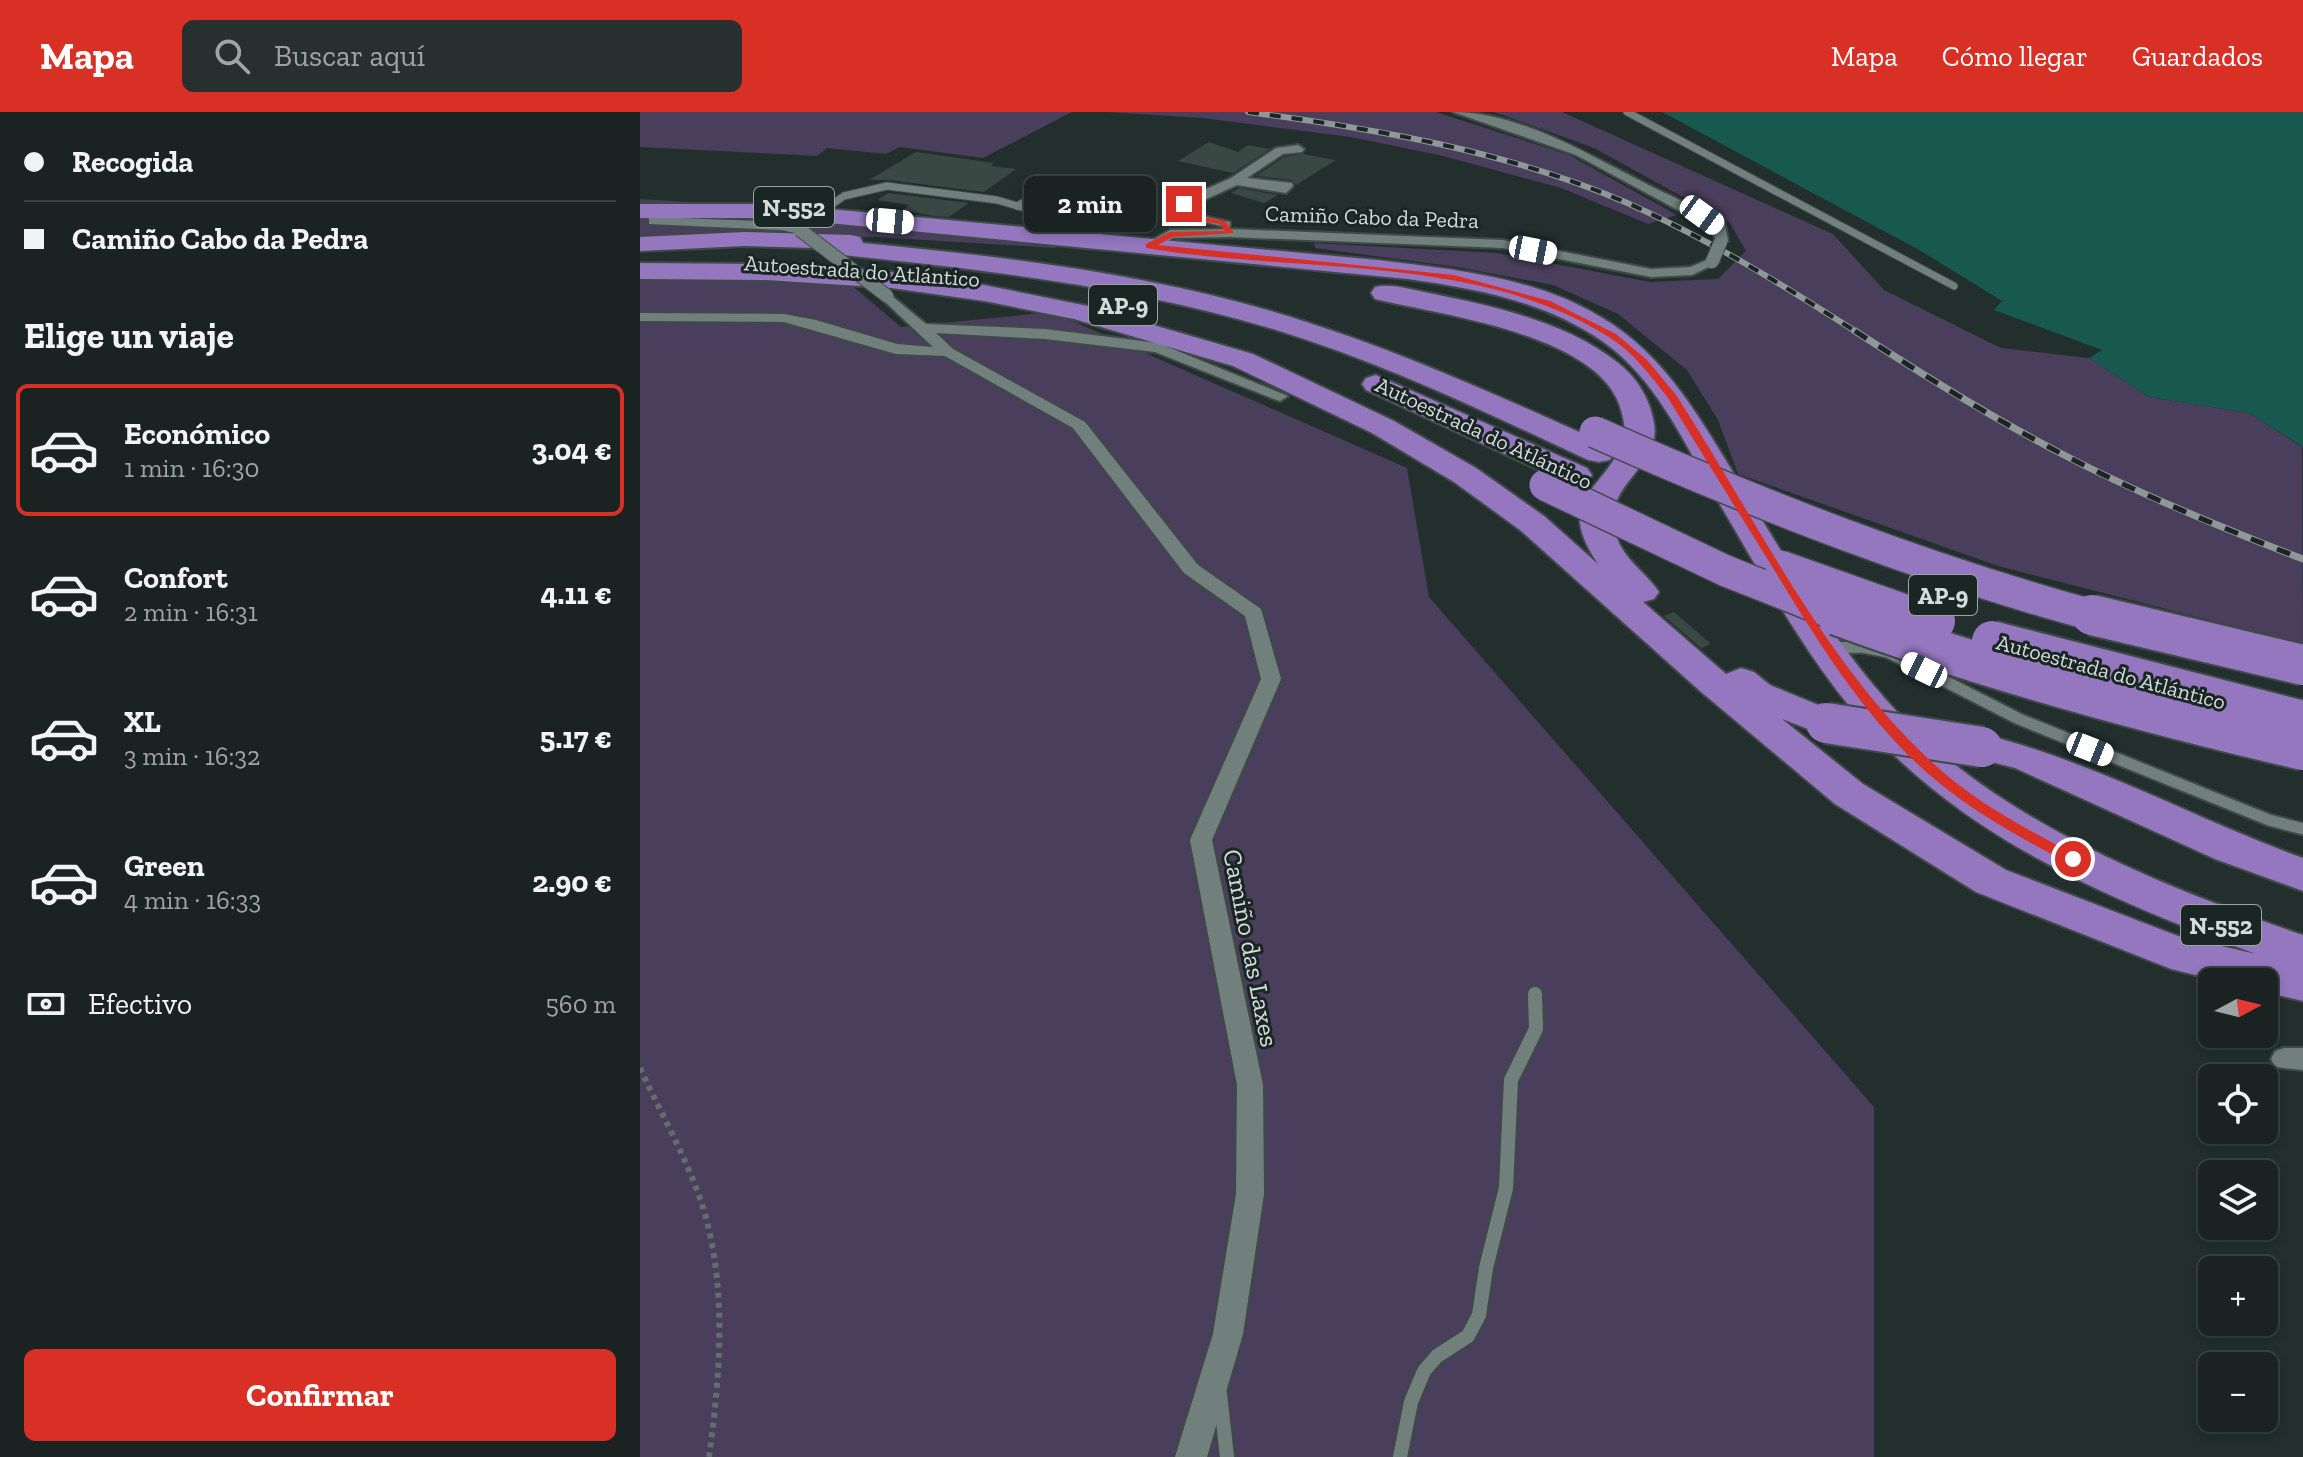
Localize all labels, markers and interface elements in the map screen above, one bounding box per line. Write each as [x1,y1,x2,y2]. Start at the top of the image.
search box [182,20,742,92]
text: Mapa [40,33,134,79]
icon: search [210,34,254,78]
text: Buscar aquí [274,38,425,74]
text: Mapa [1831,40,1898,73]
text: Cómo llegar [1942,40,2088,73]
text: Guardados [2132,40,2263,73]
text: Recogida [72,144,194,180]
callout: 2 min [1024,176,1156,232]
route end [1166,186,1202,222]
road number: N-552 [754,187,834,227]
text: 2 min [1058,188,1122,220]
car [1676,191,1728,239]
street label: Camiño Cabo da Pedra [1265,200,1480,234]
car [865,207,915,235]
text: Camiño Cabo da Pedra [72,221,368,257]
car [1507,234,1559,266]
street label: Autoestrada do Atlántico [743,249,981,293]
road number: AP-9 [1089,285,1157,325]
text: Elige un viaje [24,314,234,357]
street label: Autoestrada do Atlántico [1371,371,1597,495]
icon: car [28,414,100,486]
text: Económico [124,416,270,452]
text: 3.04 € [531,432,612,468]
text: 1 min · 16:30 [124,452,259,484]
icon: car [28,558,100,630]
text: Confort [124,560,228,596]
road number: AP-9 [1909,575,1977,615]
text: 4.11 € [540,576,612,612]
text: 2 min · 16:31 [124,596,258,628]
street label: Autoestrada do Atlántico [1993,628,2229,716]
car [1897,649,1951,691]
icon: car [28,702,100,774]
text: XL [124,704,161,740]
text: 5.17 € [540,720,612,756]
car [2063,729,2117,769]
text: 3 min · 16:32 [124,740,260,772]
route start [2055,841,2091,877]
icon: car [28,846,100,918]
street label: Camiño das Laxes [1216,846,1286,1050]
text: Green [124,848,204,884]
text: 2.90 € [532,864,612,900]
text: 4 min · 16:33 [124,884,261,916]
road number: N-552 [2181,905,2261,945]
north arrow [2198,968,2278,1048]
map controls [2198,968,2278,1432]
icon: cash [24,982,68,1026]
text: Efectivo [88,986,192,1022]
text: 560 m [546,988,616,1020]
button: locate [2198,1064,2278,1144]
button: layers [2198,1160,2278,1240]
button: + [2198,1256,2278,1336]
button: Confirmar [24,1349,616,1441]
button: − [2198,1352,2278,1432]

